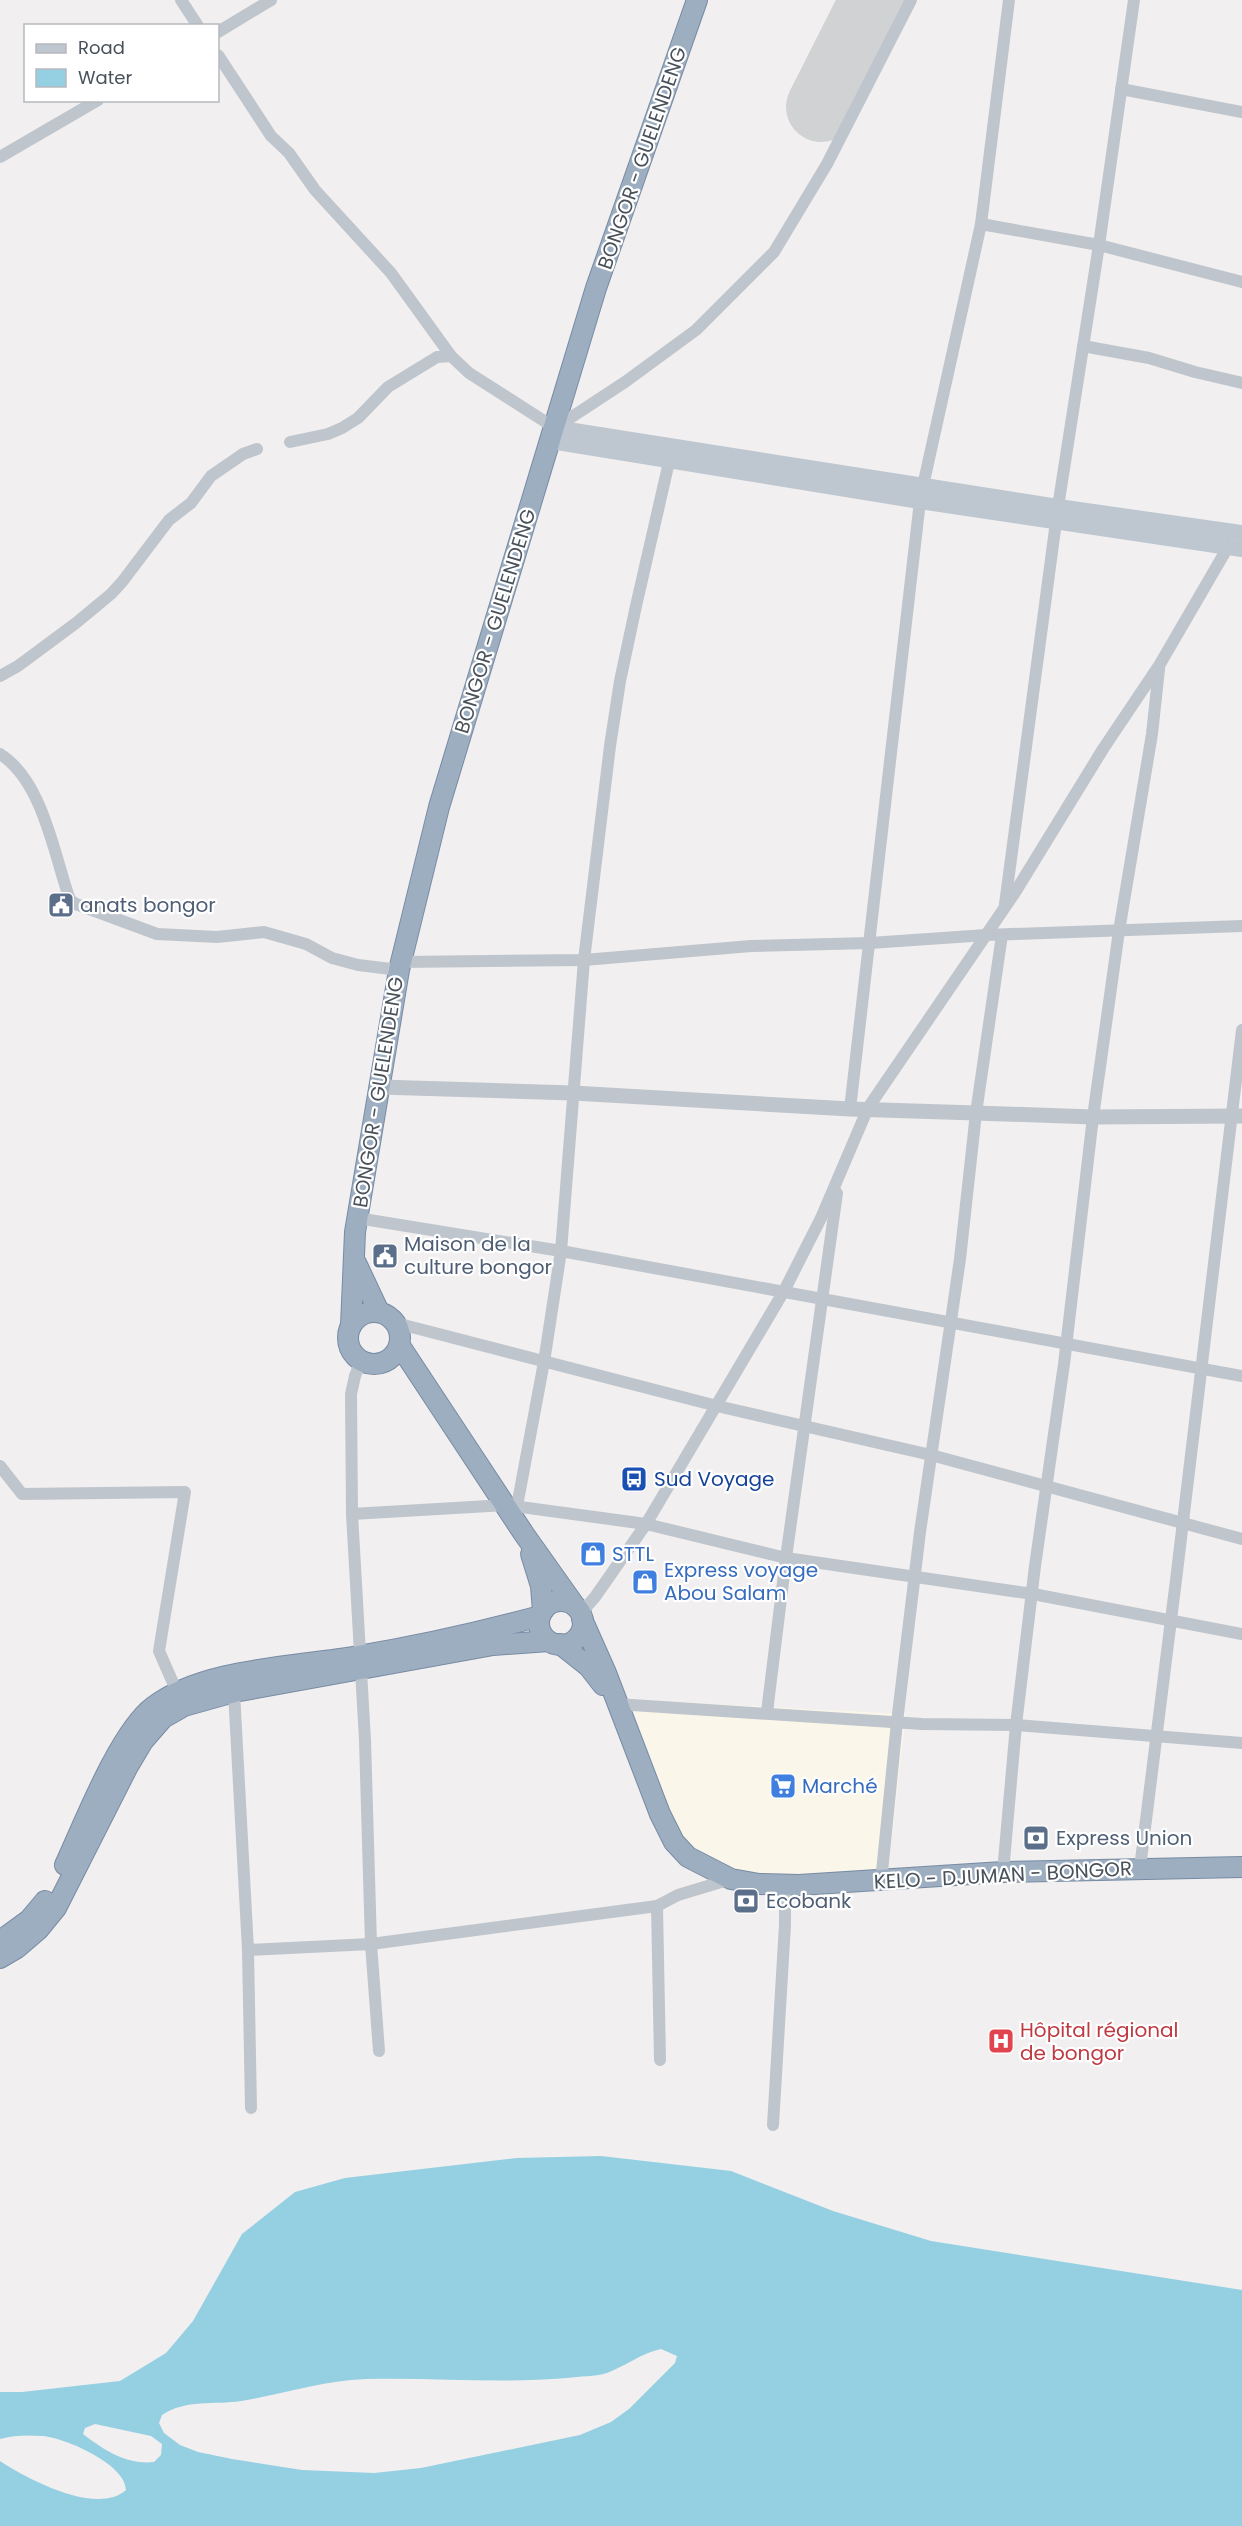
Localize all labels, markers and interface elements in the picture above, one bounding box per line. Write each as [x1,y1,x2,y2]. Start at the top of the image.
legend [24,24,219,102]
text: Road [78,35,125,60]
street label: BONGOR - GUELENDENG [591,43,693,273]
text: Water [78,65,132,90]
street label: BONGOR - GUELENDENG [447,505,543,737]
public building icon: anats bongor [46,890,76,920]
place label: anats bongor [80,891,216,919]
street label: BONGOR - GUELENDENG [346,975,410,1209]
place label: Maison de la culture bongor [404,1230,552,1281]
public building icon: Maison de la culture bongor [370,1241,400,1271]
bus stop icon: Sud Voyage [619,1464,649,1494]
place label: Sud Voyage [654,1465,774,1493]
shop icon: STTL [578,1539,608,1569]
place label: STTL [612,1540,654,1568]
place label: Express voyage Abou Salam [664,1556,818,1607]
shop icon: Express voyage Abou Salam [630,1567,660,1597]
supermarket icon: Marché [768,1771,798,1801]
place label: Marché [802,1772,878,1800]
bank icon: Express Union [1021,1823,1051,1853]
place label: Express Union [1056,1824,1192,1852]
street label: KELO - DJUMAN - BONGOR [873,1854,1133,1896]
bank icon: Ecobank [731,1886,761,1916]
place label: Ecobank [766,1887,852,1915]
place label: Hôpital régional de bongor [1020,2016,1178,2067]
hospital icon: Hôpital régional de bongor [986,2026,1016,2056]

